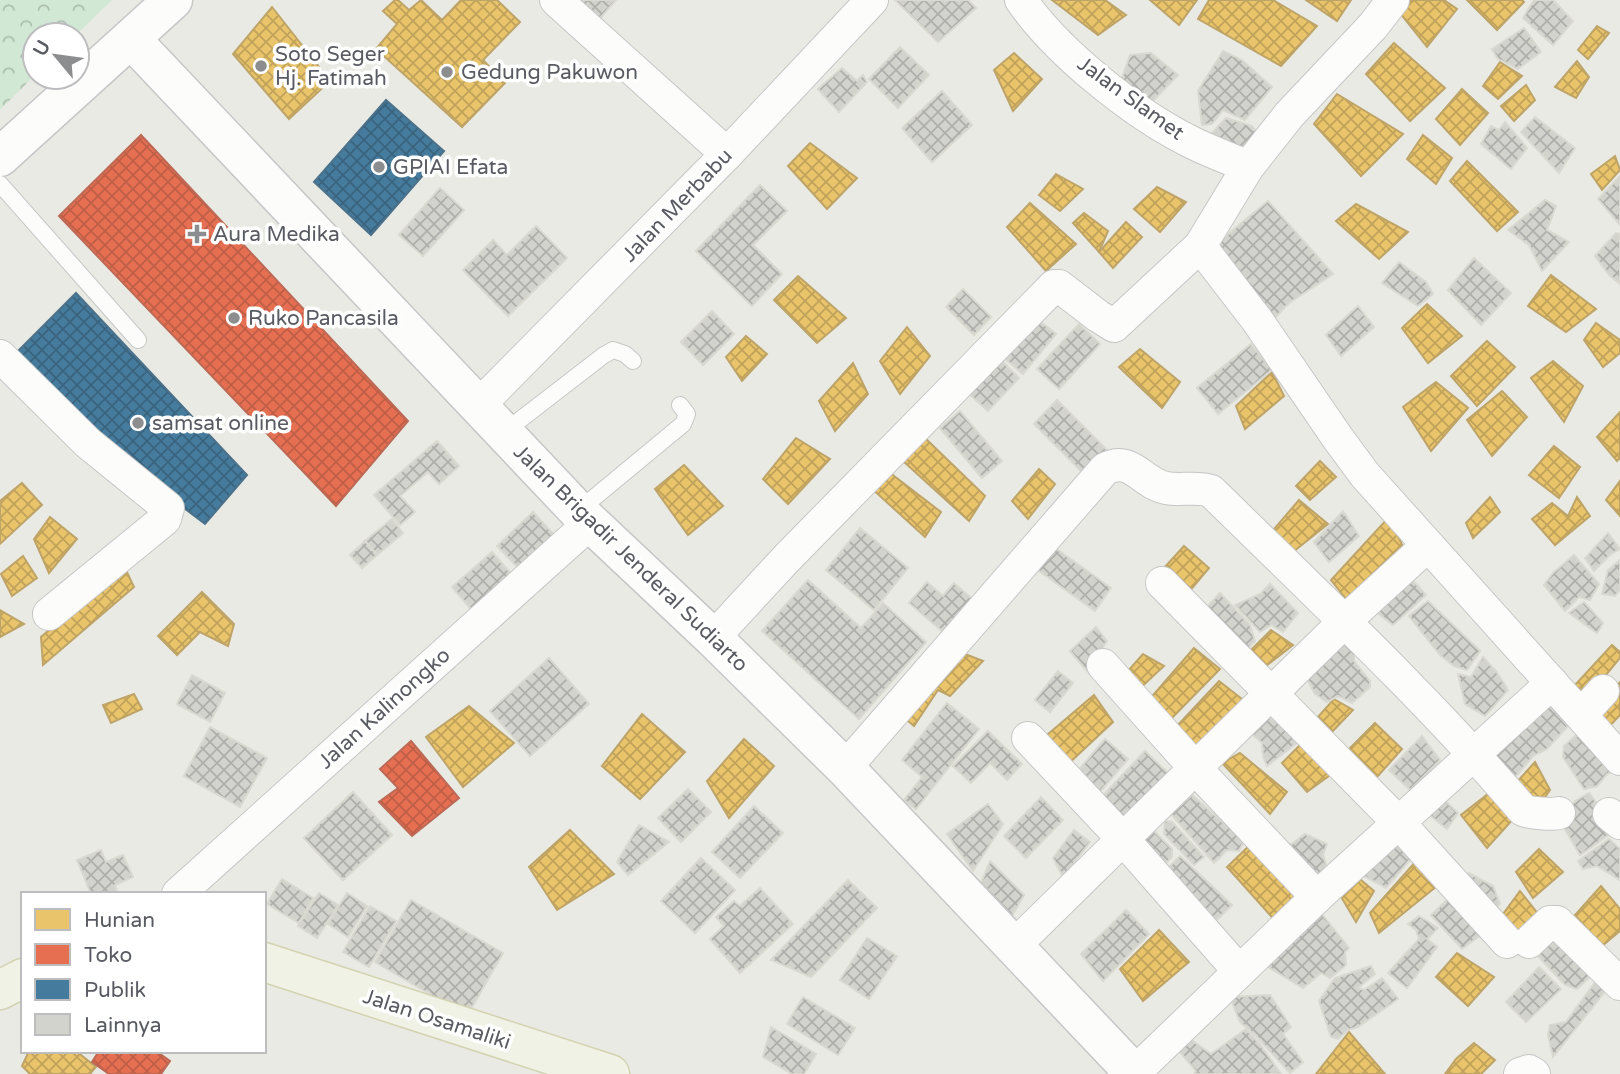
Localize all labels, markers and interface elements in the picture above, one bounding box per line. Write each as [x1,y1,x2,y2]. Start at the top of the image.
north arrow [21,21,91,91]
text: U [29,37,55,60]
place label: Soto Seger Hj. Fatimah [275,42,387,91]
street label: Jalan Slamet [1072,51,1189,146]
marker: Soto Seger Hj. Fatimah [253,58,269,74]
place label: Gedung Pakuwon [461,60,638,85]
marker: Gedung Pakuwon [439,64,455,80]
street label: Jalan Merbabu [617,143,738,267]
place label: GPIAI Efata [393,155,508,180]
marker: GPIAI Efata [371,159,387,175]
place label: Aura Medika [213,222,340,247]
marker: Aura Medika [187,224,207,244]
place label: Ruko Pancasila [248,306,399,331]
marker: Ruko Pancasila [226,310,242,326]
place label: samsat online [152,411,289,436]
marker: samsat online [130,415,146,431]
street label: Jalan Brigadir Jenderal Sudiarto [508,440,753,677]
street label: Jalan Kalinongko [313,643,455,774]
legend [21,892,266,1053]
text: Hunian [84,908,155,933]
text: Toko [84,943,132,968]
text: Publik [84,978,146,1003]
street label: Jalan Osamaliki [360,984,514,1055]
text: Lainnya [84,1013,161,1038]

